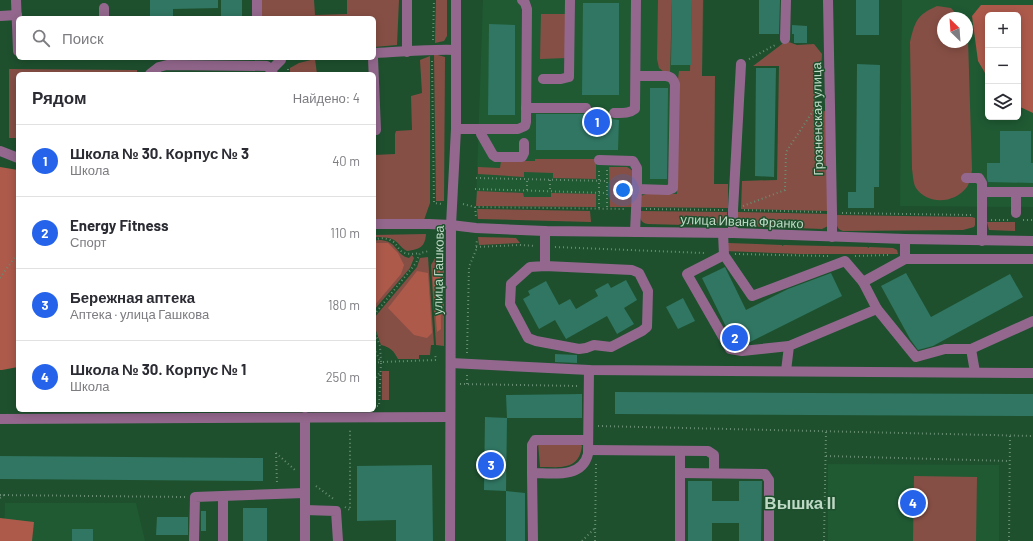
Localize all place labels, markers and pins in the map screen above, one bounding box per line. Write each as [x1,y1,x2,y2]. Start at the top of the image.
pin: 1 [584,107,610,137]
pin: 2 [722,323,748,353]
pin: 3 [478,450,504,480]
pin: 4 [900,488,926,518]

